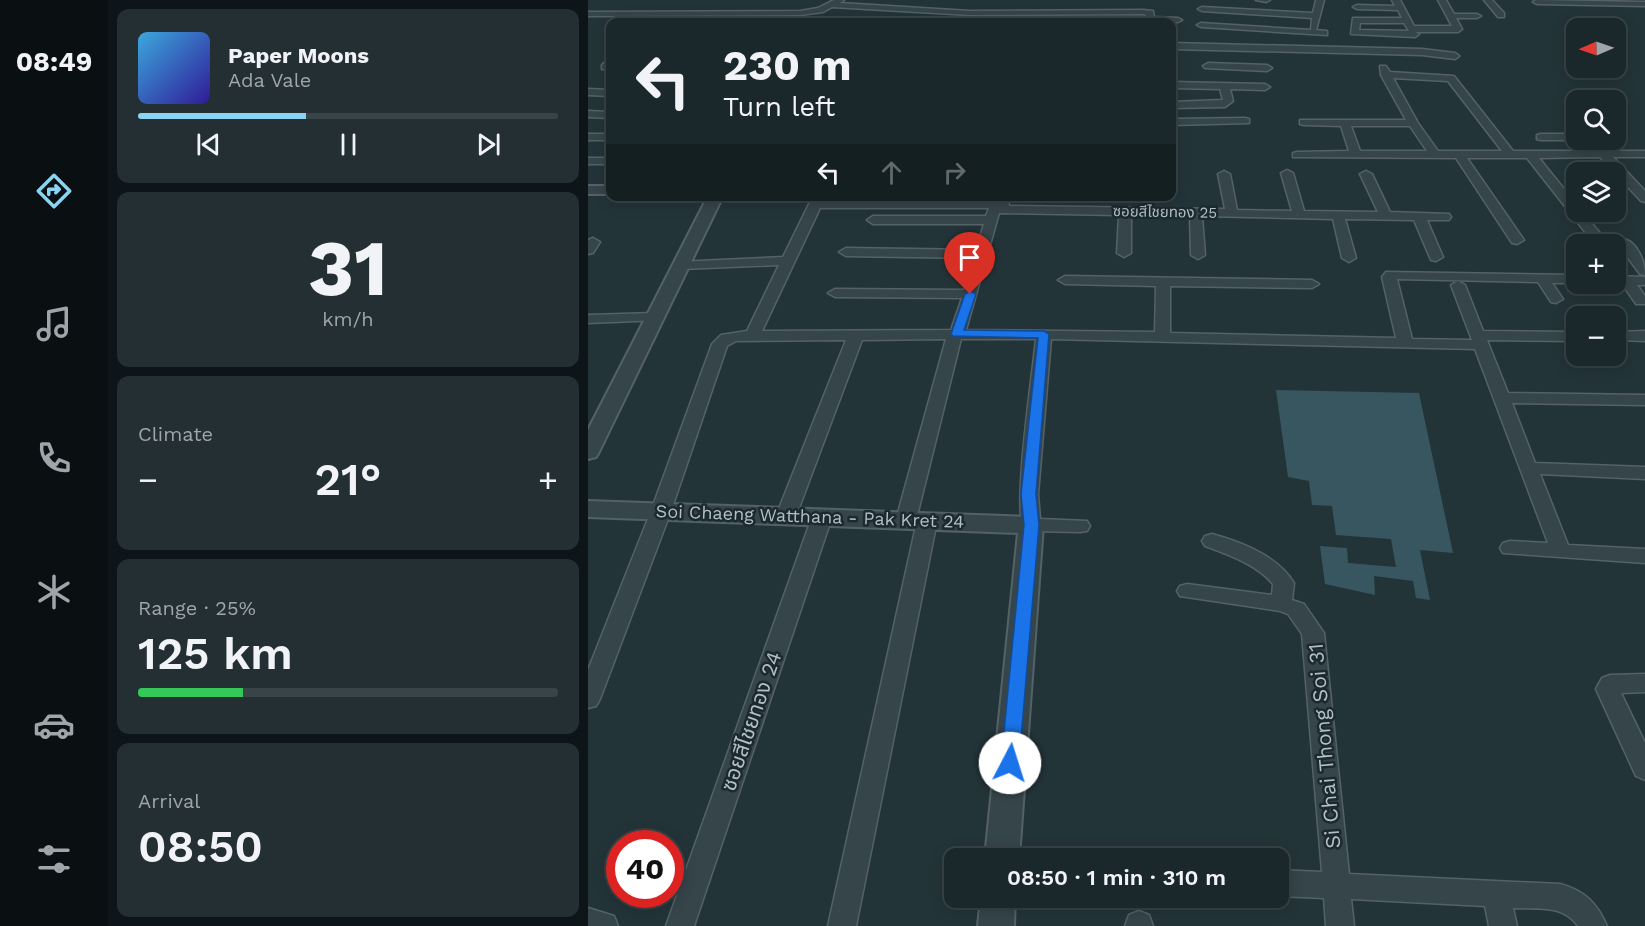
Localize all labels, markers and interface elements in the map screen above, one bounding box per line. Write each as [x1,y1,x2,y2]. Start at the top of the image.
north arrow [1566,18,1626,78]
map controls [1566,18,1626,366]
text: 230 m [723,41,852,90]
icon: left [624,42,702,120]
text: Paper Moons [228,43,369,68]
text: 08:49 [16,46,92,78]
text: Ada Vale [228,68,311,92]
button: search [1566,90,1626,150]
text: Turn left [723,91,835,123]
icon: previous [192,128,225,161]
icon: pause [332,128,365,161]
icon: next [472,128,505,161]
icon: left [812,156,845,189]
icon: ahead [875,156,908,189]
icon: right [938,156,971,189]
button: layers [1566,162,1626,222]
icon: directions [33,170,75,212]
street label: ซอยสีไชยทอง 25 [1113,202,1217,222]
text: 31 [308,222,388,314]
pin [944,232,995,294]
button: + [1566,234,1626,294]
icon: arrive [953,241,986,274]
icon: music [33,303,75,345]
button: − [1566,306,1626,366]
text: km/h [322,307,374,331]
text: Climate [138,422,213,446]
icon: phone [33,437,75,479]
text: 21° [314,453,382,506]
text: − [138,460,158,499]
text: + [538,460,558,499]
street label: Soi Chaeng Watthana - Pak Kret 24 [655,500,965,532]
icon: climate [33,571,75,613]
text: Range · 25% [138,596,256,620]
text: 125 km [138,627,293,680]
street label: Si Chai Thong Soi 31 [1303,642,1345,850]
street label: ซอยสีไชยทอง 24 [715,648,787,794]
icon: car [33,704,75,746]
position arrow [978,731,1042,795]
text: Arrival [138,789,200,813]
text: 08:50 [138,820,263,873]
speed limit sign: 40 [606,830,684,908]
icon: filters [33,838,75,880]
text: 08:50 · 1 min · 310 m [1007,865,1226,890]

